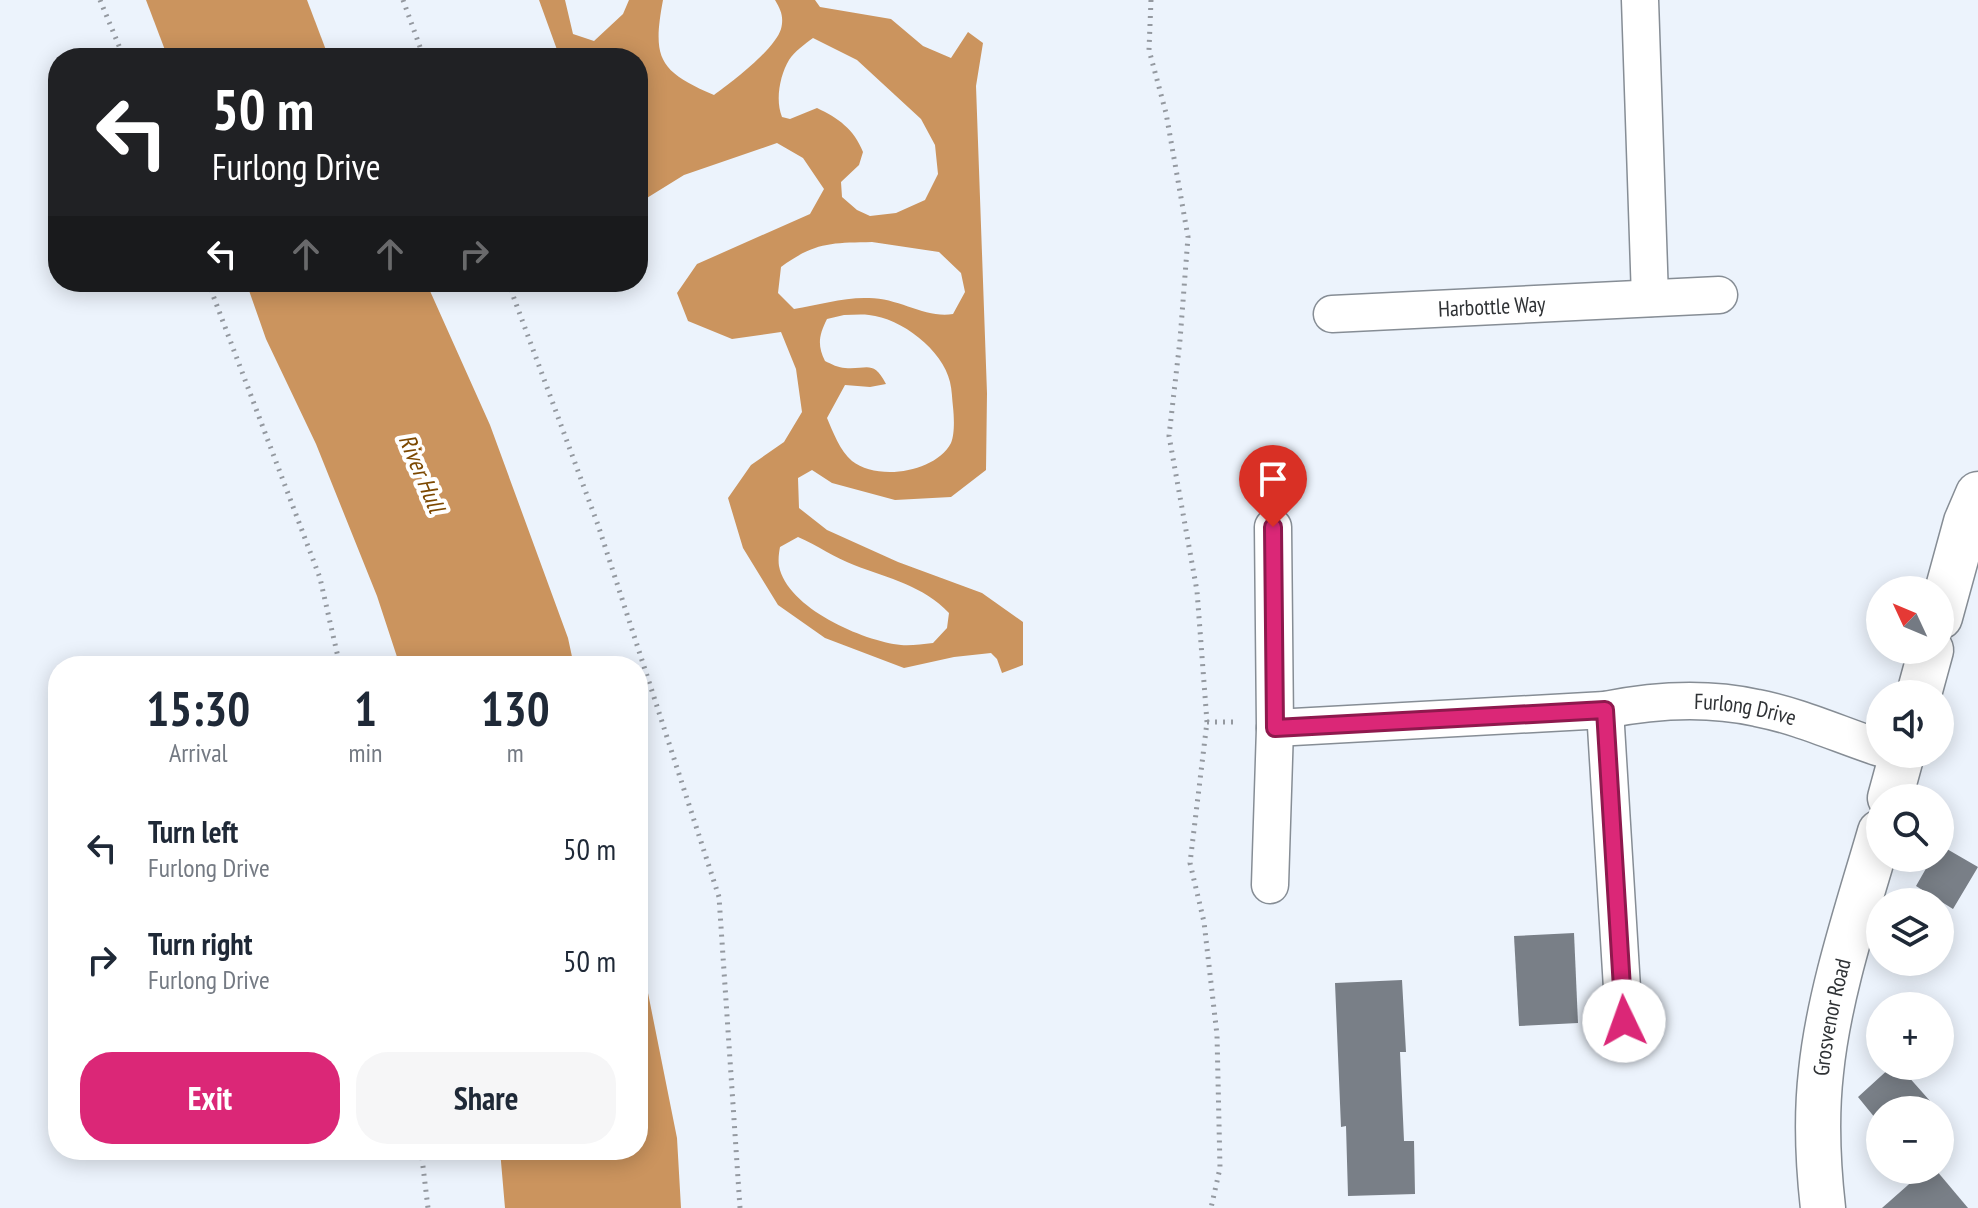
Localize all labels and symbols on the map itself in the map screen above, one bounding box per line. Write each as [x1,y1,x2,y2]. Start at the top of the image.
street label: Harbottle Way [1437,289,1547,323]
water label: River Hull [392,429,453,519]
pin [1239,445,1307,527]
north arrow [1866,576,1954,664]
street label: Furlong Drive [1694,687,1800,731]
street label: Grosvenor Road [1807,956,1857,1077]
position arrow [1582,979,1666,1063]

